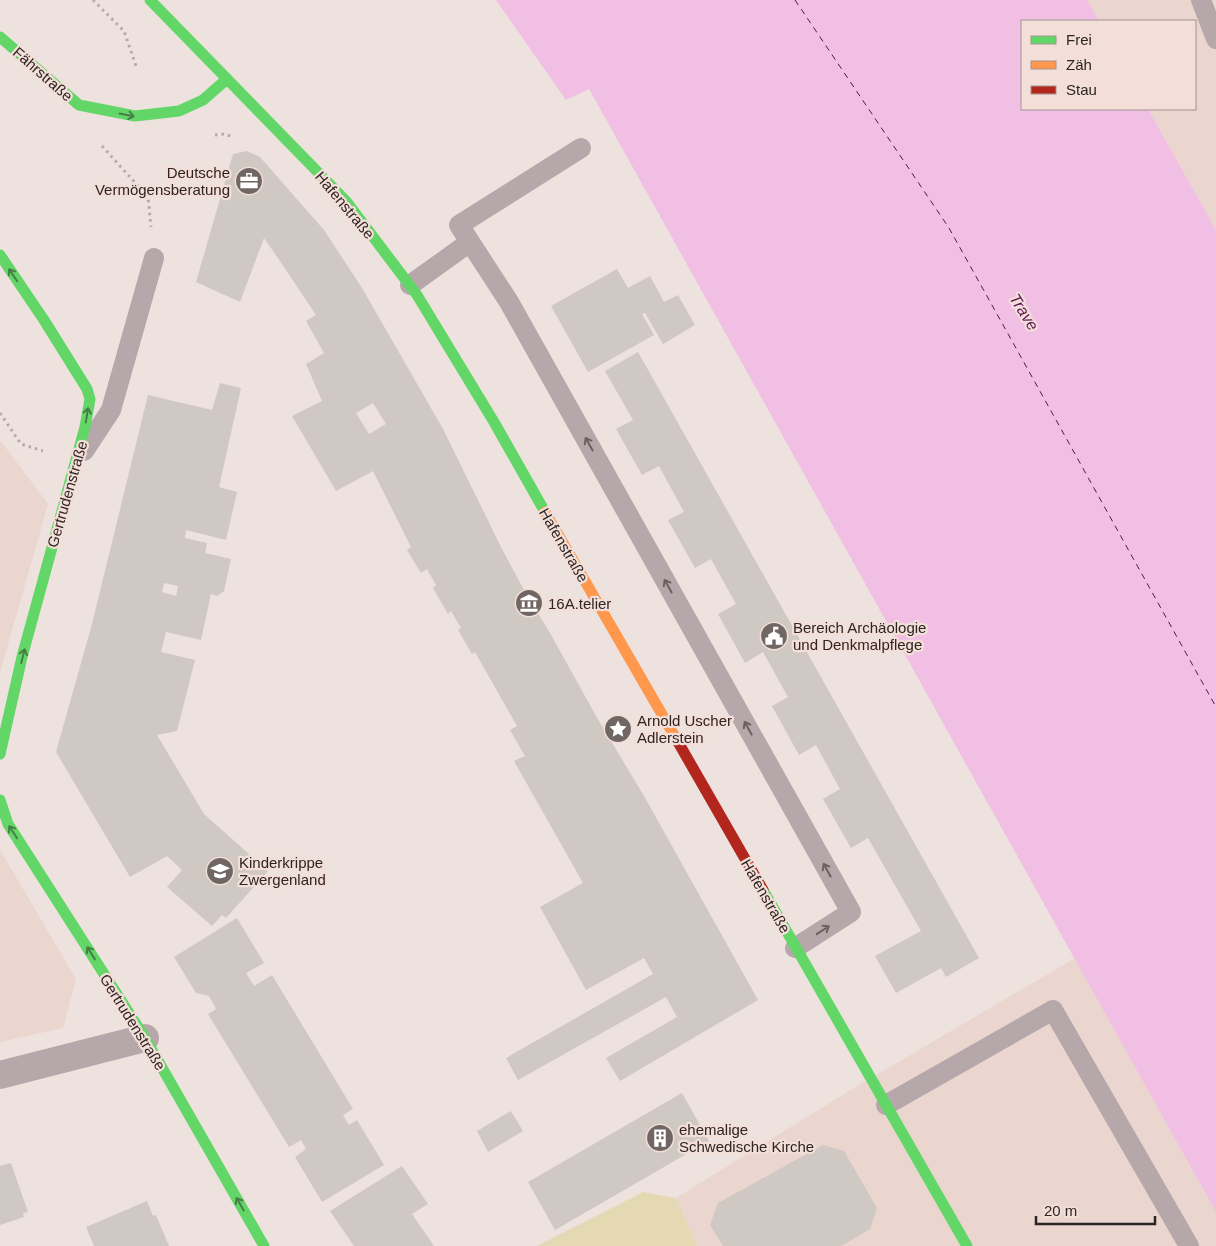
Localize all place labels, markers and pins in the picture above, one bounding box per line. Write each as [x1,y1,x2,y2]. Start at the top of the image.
place label: Deutsche Vermögensberatung [95,164,230,198]
office icon: Deutsche Vermögensberatung [234,166,264,196]
museum icon: 16A.telier [514,588,544,618]
place label: 16A.telier [548,595,611,612]
place label: Bereich Archäologie und Denkmalpflege [793,619,926,653]
public building icon: Bereich Archäologie und Denkmalpflege [759,621,789,651]
place label: Arnold Uscher Adlerstein [637,712,732,746]
place icon: Arnold Uscher Adlerstein [603,714,633,744]
place label: Kinderkrippe Zwergenland [239,854,326,888]
school or university icon: Kinderkrippe Zwergenland [205,856,235,886]
place label: ehemalige Schwedische Kirche [679,1121,814,1155]
building icon: ehemalige Schwedische Kirche [645,1123,675,1153]

